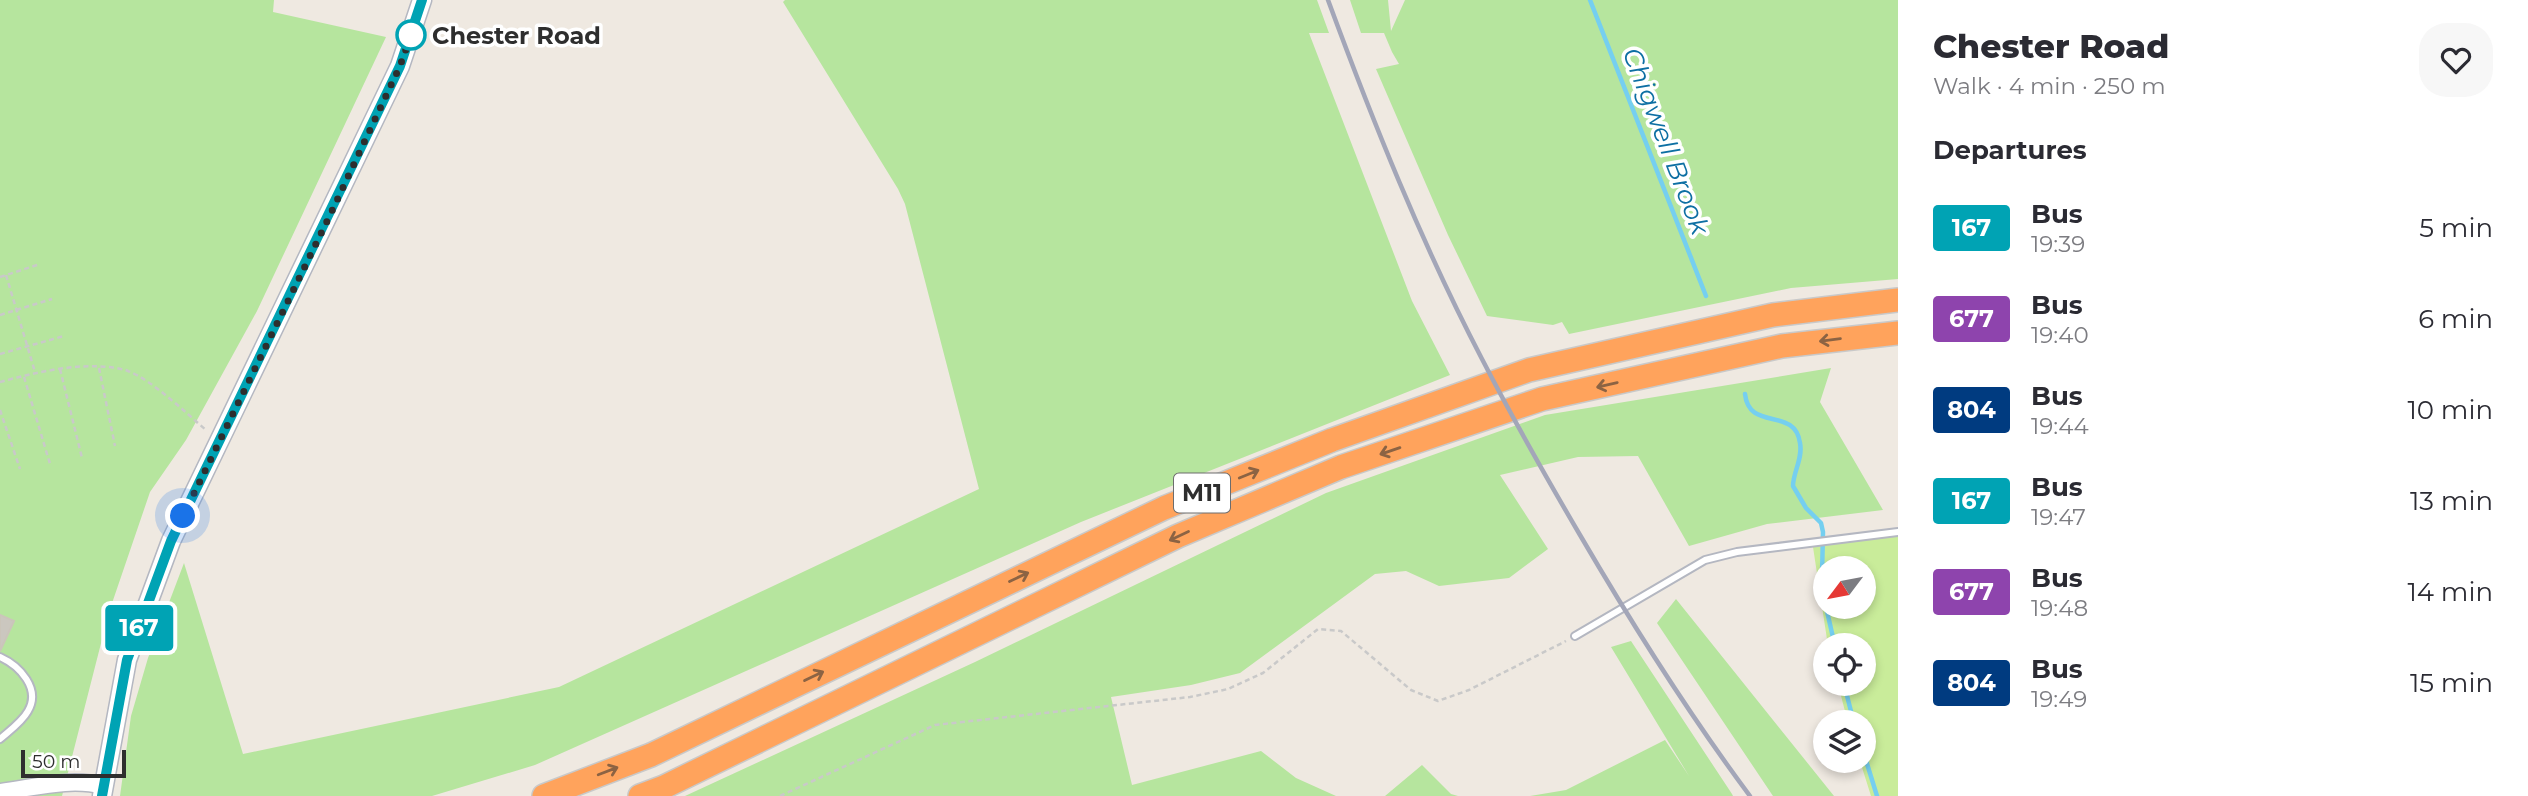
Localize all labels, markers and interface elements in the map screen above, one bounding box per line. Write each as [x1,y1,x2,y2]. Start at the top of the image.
marker: Chester Road [396,20,426,50]
place label: Chester Road [432,21,601,50]
button: heart [2419,23,2493,97]
text: Chester Road [1933,26,2169,66]
water label: Chigwell Brook [1616,43,1717,241]
text: Walk · 4 min · 250 m [1933,72,2166,100]
text: Departures [1933,134,2087,166]
text: Bus [2031,198,2083,230]
text: 5 min [2419,212,2493,244]
text: 167 [1952,213,1991,242]
text: 19:39 [2031,230,2085,258]
text: Bus [2031,289,2083,321]
text: 6 min [2418,303,2493,335]
text: 677 [1949,304,1994,333]
text: 19:40 [2031,321,2089,349]
one-way arrow [1819,334,1842,347]
one-way arrow [1596,379,1619,392]
text: Bus [2031,380,2083,412]
text: 10 min [2407,394,2493,426]
text: 804 [1947,395,1996,424]
text: 19:44 [2031,412,2089,440]
one-way arrow [1379,446,1401,458]
one-way arrow [1237,466,1259,479]
text: Bus [2031,471,2083,503]
road number: M11 [1174,474,1230,512]
text: 13 min [2410,485,2493,517]
text: 167 [1952,486,1991,515]
your location [165,498,200,533]
text: 19:47 [2031,503,2086,531]
one-way arrow [1169,530,1190,543]
north arrow [1813,556,1876,620]
map controls [1813,556,1876,773]
text: Bus [2031,562,2083,594]
one-way arrow [1008,569,1029,583]
text: 14 min [2407,576,2493,608]
text: 677 [1949,577,1994,606]
text: 19:48 [2031,594,2088,622]
line badge: 167 [99,605,179,651]
text: 167 [119,613,159,642]
button: locate [1813,633,1876,696]
text: Bus [2031,653,2083,685]
text: 15 min [2410,667,2493,699]
one-way arrow [803,668,824,682]
text: 804 [1947,668,1996,697]
text: 19:49 [2031,685,2087,713]
button: layers [1813,710,1876,773]
scale bar [21,747,126,779]
text: 50 m [32,750,80,773]
one-way arrow [596,764,618,777]

